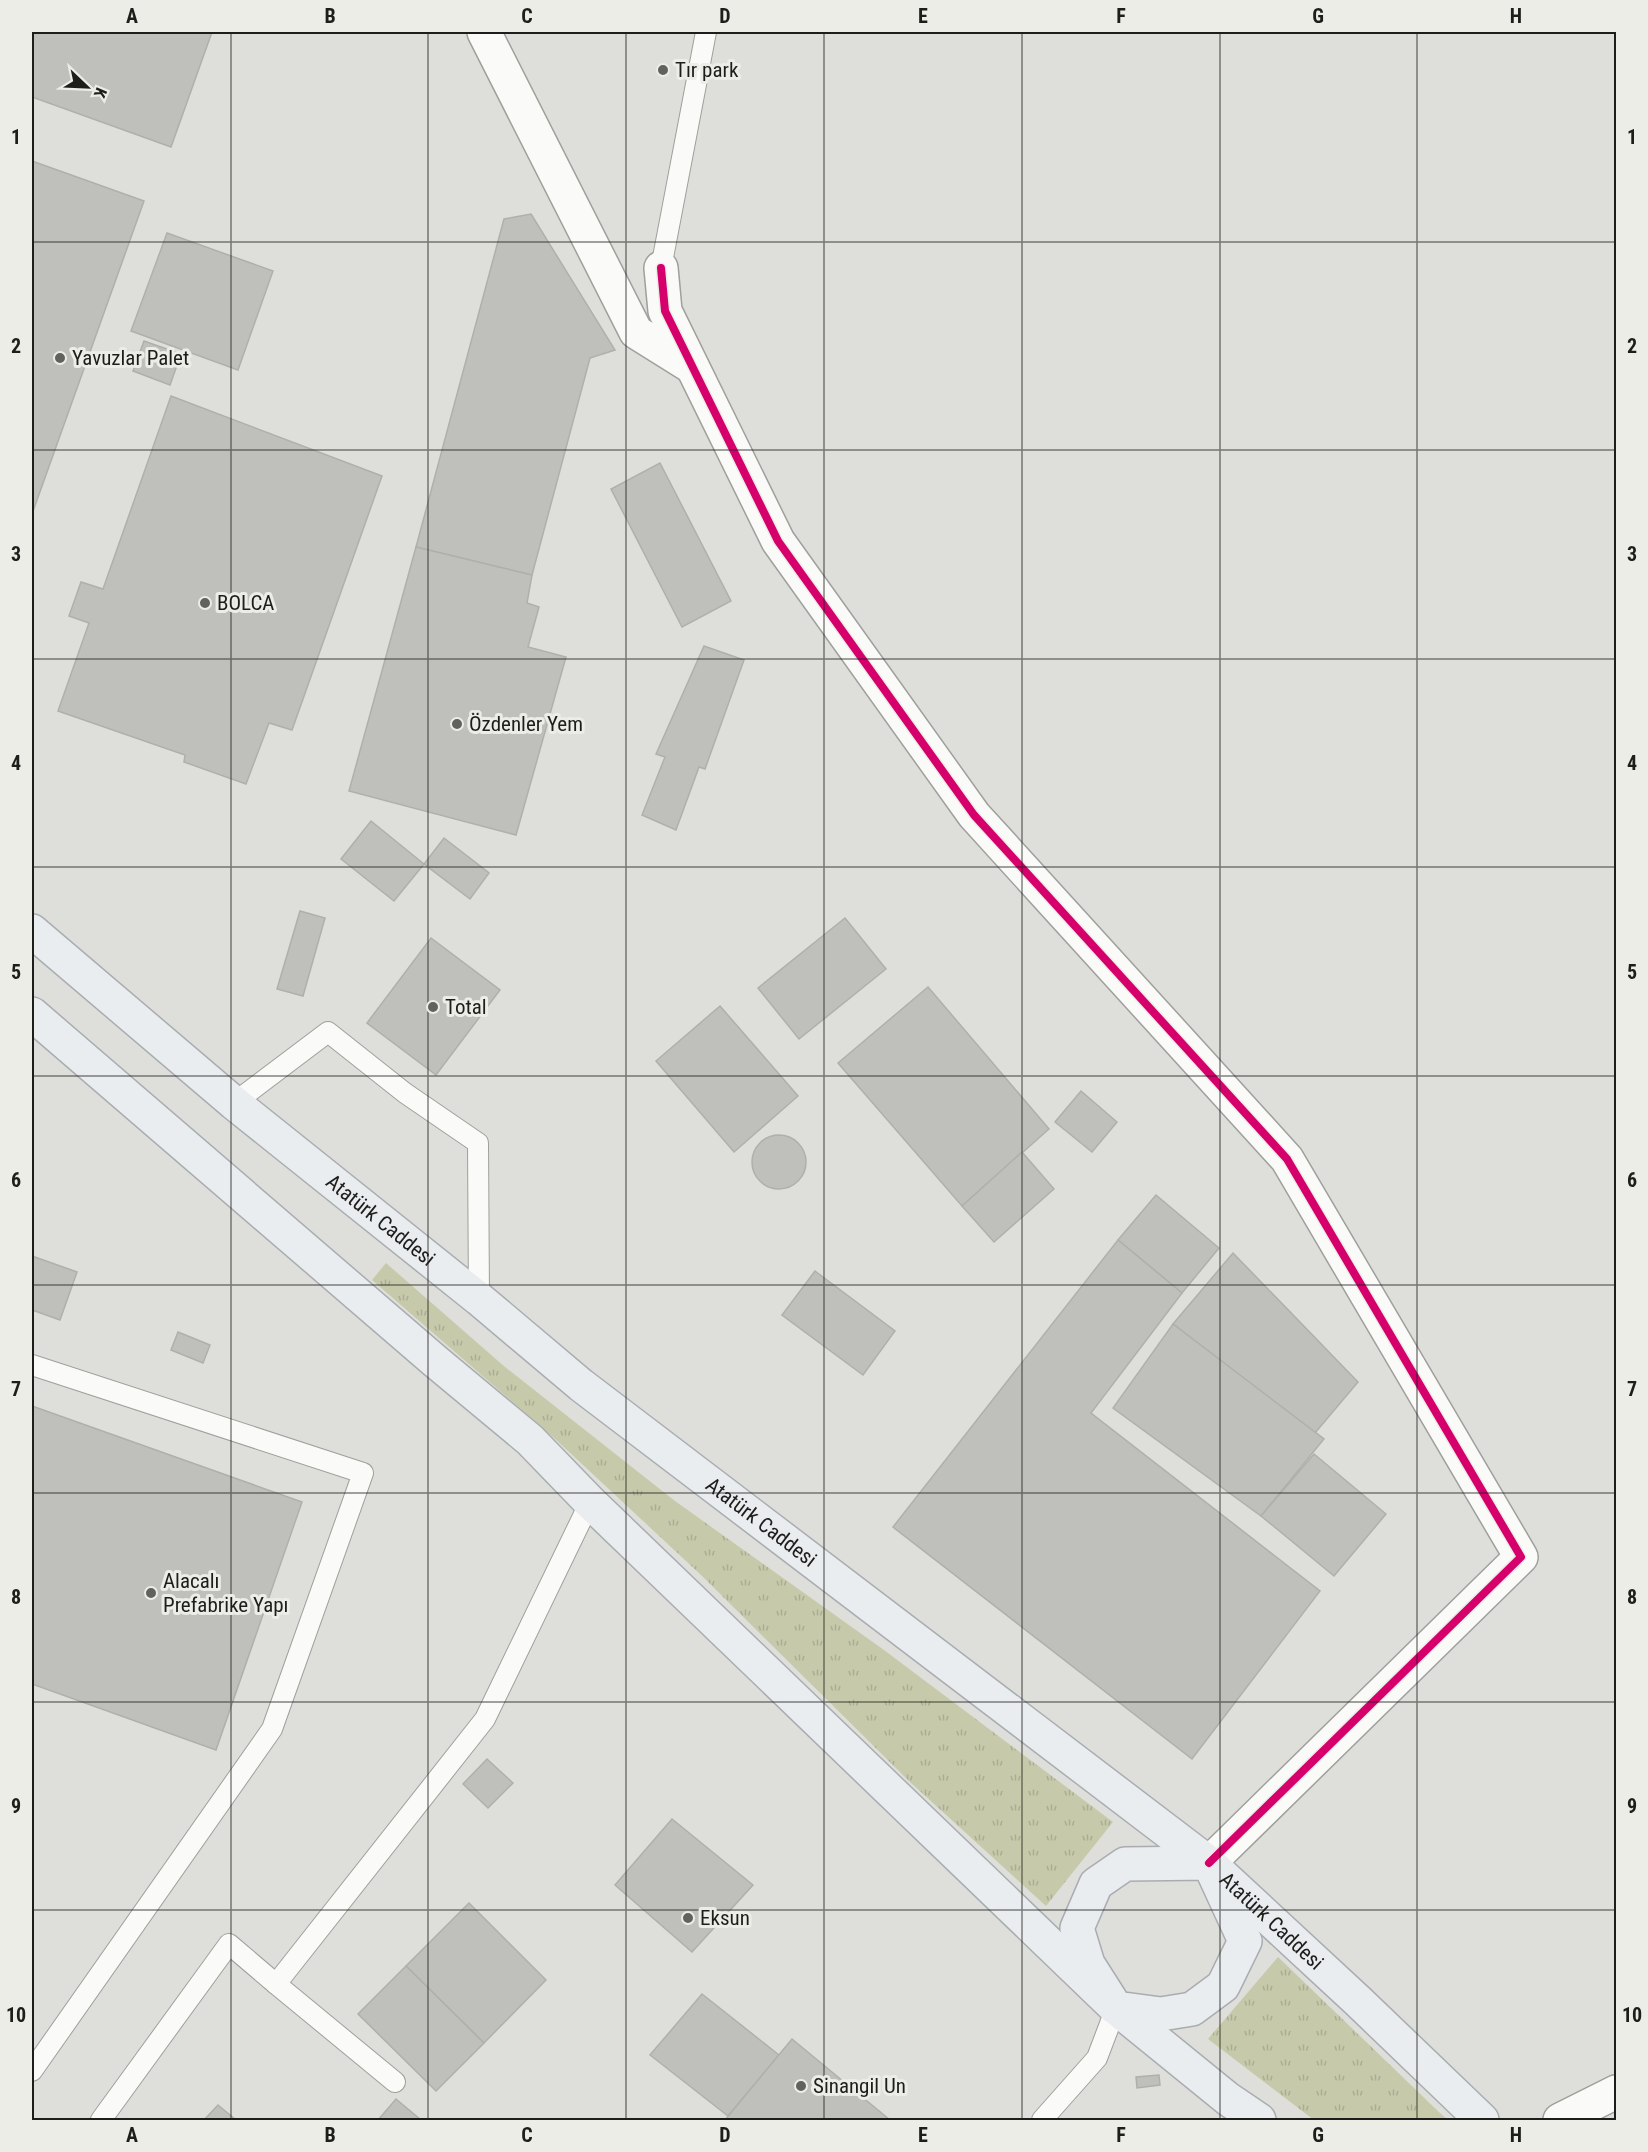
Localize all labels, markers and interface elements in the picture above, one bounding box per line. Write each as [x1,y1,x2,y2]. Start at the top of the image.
text: A [126,4,138,28]
text: B [324,4,336,28]
text: C [521,4,533,28]
text: D [719,4,731,28]
text: E [918,4,928,28]
text: F [1116,4,1126,28]
text: G [1312,4,1324,28]
text: H [1510,4,1522,28]
north arrow [57,57,117,117]
place label: Tır park [675,58,739,82]
marker: Tır park [656,63,670,77]
text: K [90,85,111,101]
text: 1 [11,125,21,149]
text: 1 [1627,125,1637,149]
text: 2 [11,334,21,358]
text: 2 [1627,334,1637,358]
place label: Yavuzlar Palet [72,346,189,370]
marker: Yavuzlar Palet [53,351,67,365]
text: 3 [11,542,21,566]
text: 3 [1627,542,1637,566]
place label: BOLCA [217,591,274,615]
marker: BOLCA [198,596,212,610]
place label: Özdenler Yem [469,712,583,736]
marker: Özdenler Yem [450,717,464,731]
text: 4 [11,751,21,775]
text: 4 [1627,751,1637,775]
text: 5 [11,960,21,984]
text: 5 [1627,960,1637,984]
place label: Total [445,995,487,1019]
marker: Total [426,1000,440,1014]
text: 6 [11,1168,21,1192]
text: 6 [1627,1168,1637,1192]
street label: Atatürk Caddesi [321,1170,440,1271]
text: 7 [11,1377,21,1401]
text: 7 [1627,1377,1637,1401]
street label: Atatürk Caddesi [701,1473,821,1572]
place label: Alacalı Prefabrike Yapı [163,1569,289,1617]
text: 8 [11,1585,21,1609]
text: 8 [1627,1585,1637,1609]
marker: Alacalı Prefabrike Yapı [144,1586,158,1600]
text: 9 [11,1794,21,1818]
text: 9 [1627,1794,1637,1818]
street label: Atatürk Caddesi [1215,1867,1328,1975]
place label: Eksun [700,1906,750,1930]
marker: Eksun [681,1911,695,1925]
text: 10 [6,2003,26,2027]
text: 10 [1622,2003,1642,2027]
place label: Sinangil Un [813,2074,906,2098]
marker: Sinangil Un [794,2079,808,2093]
text: A [126,2123,138,2147]
text: B [324,2123,336,2147]
text: C [521,2123,533,2147]
text: D [719,2123,731,2147]
text: E [918,2123,928,2147]
text: F [1116,2123,1126,2147]
text: G [1312,2123,1324,2147]
text: H [1510,2123,1522,2147]

